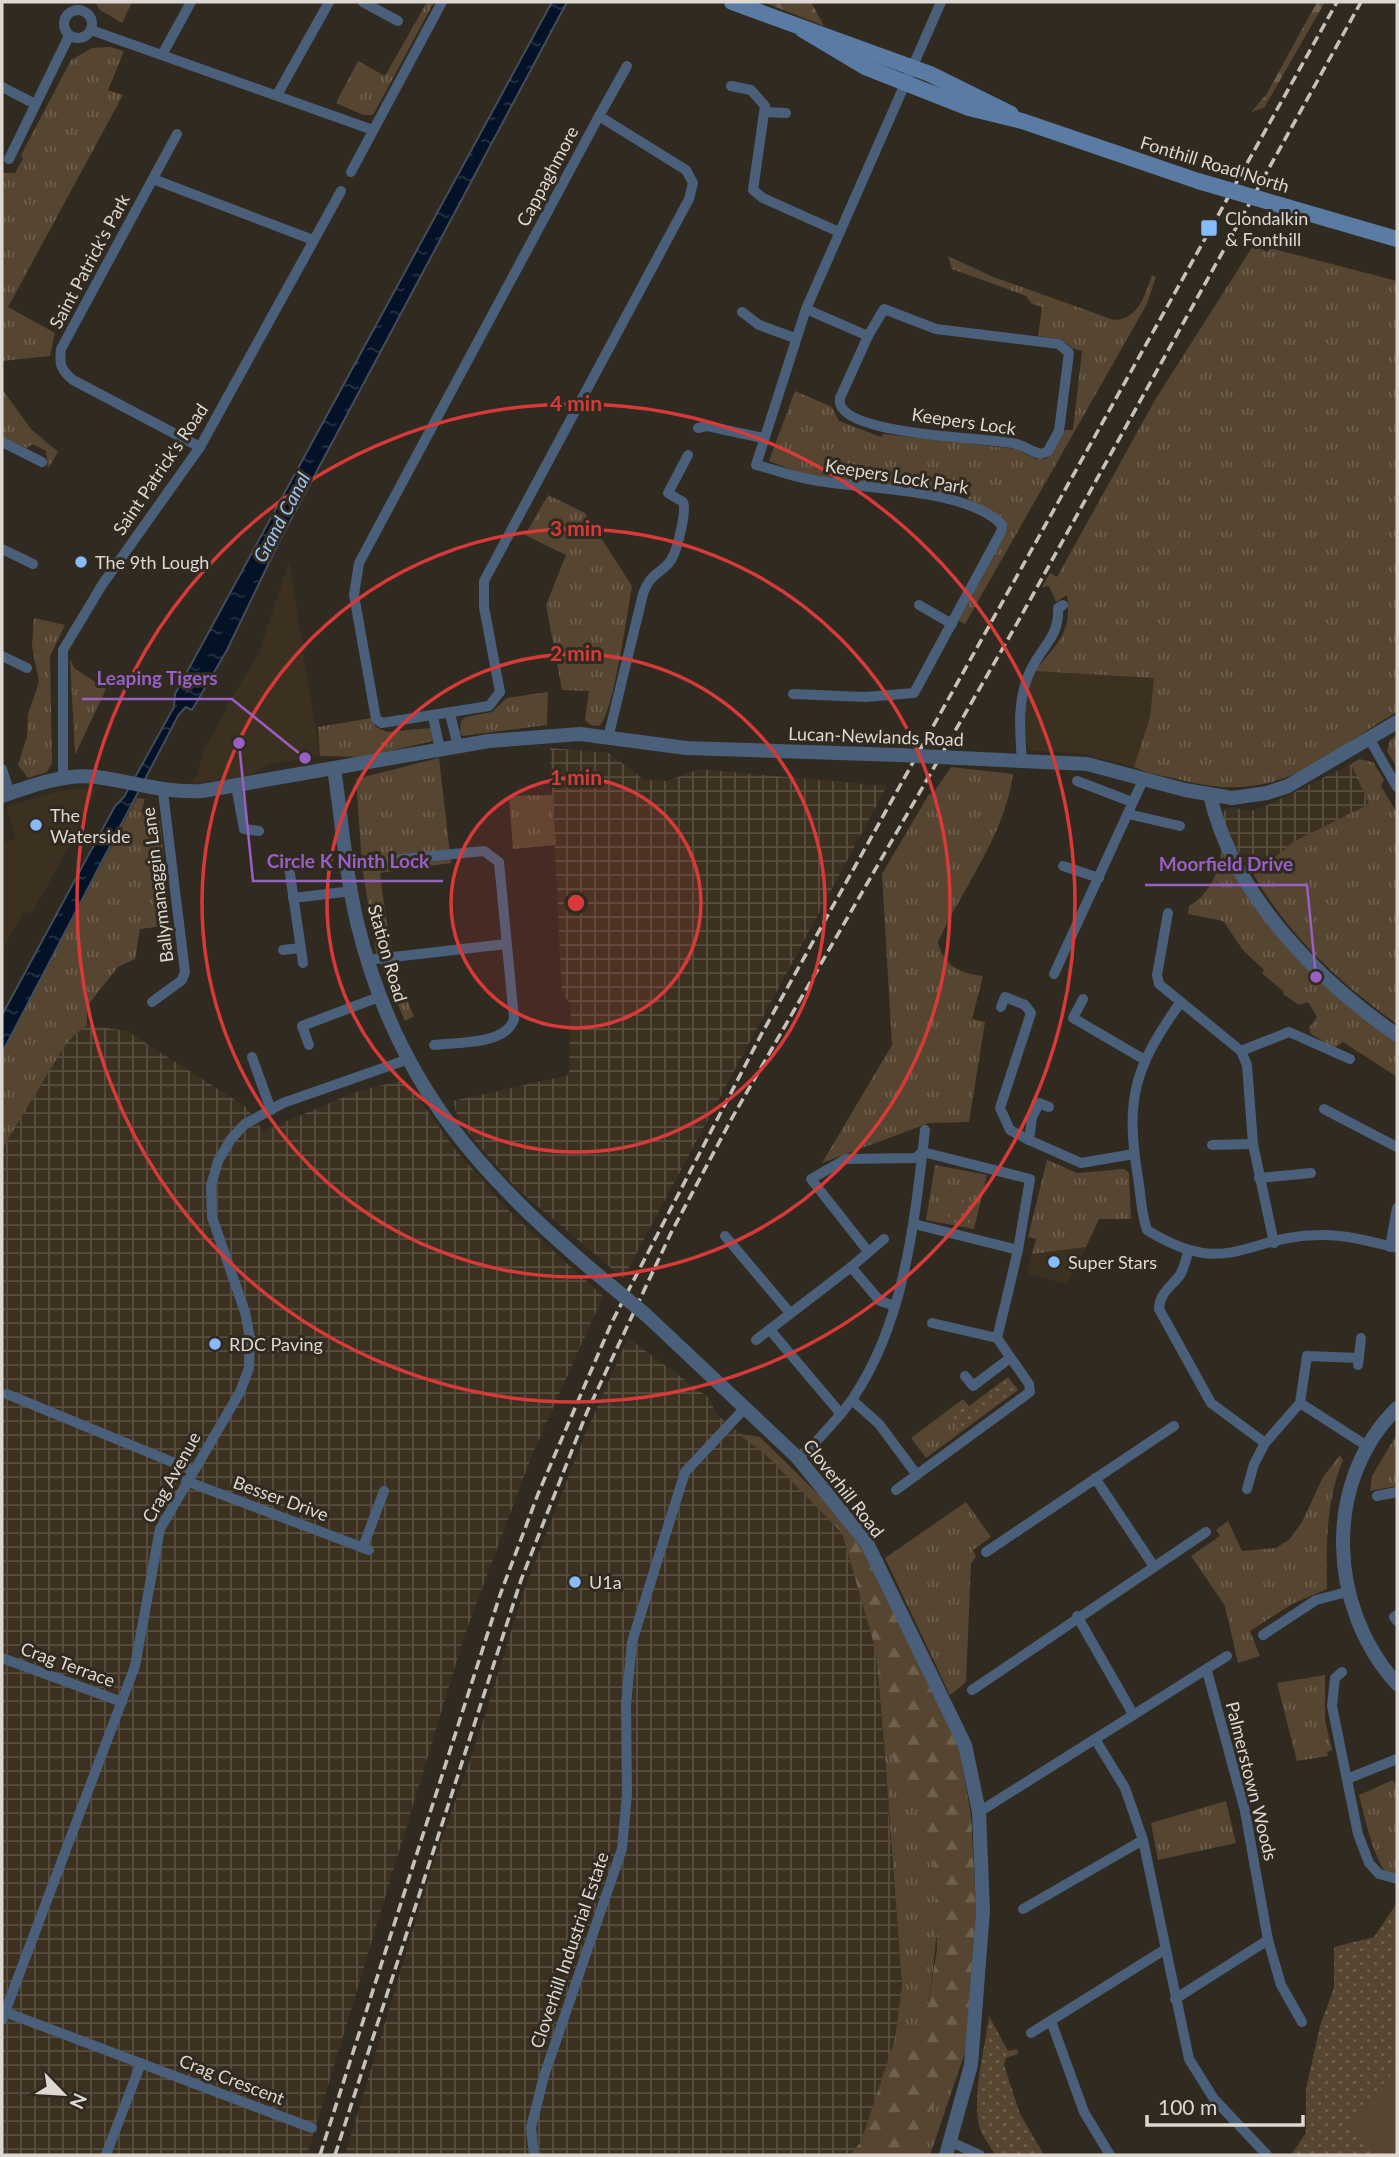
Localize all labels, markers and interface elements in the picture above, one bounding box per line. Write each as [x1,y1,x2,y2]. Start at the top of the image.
street label: Cappaghmore [511,122,583,230]
street label: Fonthill Road North [1138,131,1292,197]
street label: Saint Patrick's Park [44,189,134,332]
place label: Clondalkin & Fonthill [1225,207,1308,250]
marker: Clondalkin & Fonthill [1199,218,1219,238]
text: 4 min [550,390,602,415]
street label: Saint Patrick's Road [108,399,212,539]
street label: Keepers Lock [910,403,1018,439]
street label: Keepers Lock Park [824,454,971,498]
water label: Grand Canal [248,468,314,566]
text: 3 min [550,515,602,540]
place label: The 9th Lough [95,551,209,573]
marker: The 9th Lough [73,554,89,570]
text: 2 min [550,640,602,665]
callout: Leaping Tigers [82,659,232,699]
text: Leaping Tigers [96,666,218,689]
street label: Lucan-Newlands Road [788,722,964,750]
text: 1 min [550,764,602,789]
place label: The Waterside [50,804,131,847]
street label: Ballymanaggin Lane [137,806,177,964]
marker: The Waterside [28,817,44,833]
callout: Circle K Ninth Lock [253,841,443,881]
callout: Moorfield Drive [1145,845,1307,885]
text: Circle K Ninth Lock [267,849,430,872]
text: Moorfield Drive [1159,852,1293,875]
centre of rings [564,891,588,915]
street label: Station Road [364,902,412,1004]
place label: Super Stars [1068,1251,1157,1273]
marker: Super Stars [1046,1254,1062,1270]
place label: RDC Paving [229,1333,323,1355]
marker: RDC Paving [207,1336,223,1352]
street label: Crag Avenue [137,1428,205,1526]
street label: Cloverhill Road [799,1434,889,1542]
street label: Besser Drive [230,1471,332,1525]
place label: U1a [589,1571,622,1593]
marker: U1a [567,1574,583,1590]
street label: Crag Terrace [18,1637,118,1691]
street label: Palmerstown Woods [1222,1699,1282,1863]
street label: Cloverhill Industrial Estate [525,1849,613,2051]
street label: Crag Crescent [176,2049,288,2109]
north arrow [28,2059,98,2129]
scale bar [1147,2084,1303,2128]
text: N [65,2090,92,2113]
text: 100 m [1158,2094,1217,2119]

